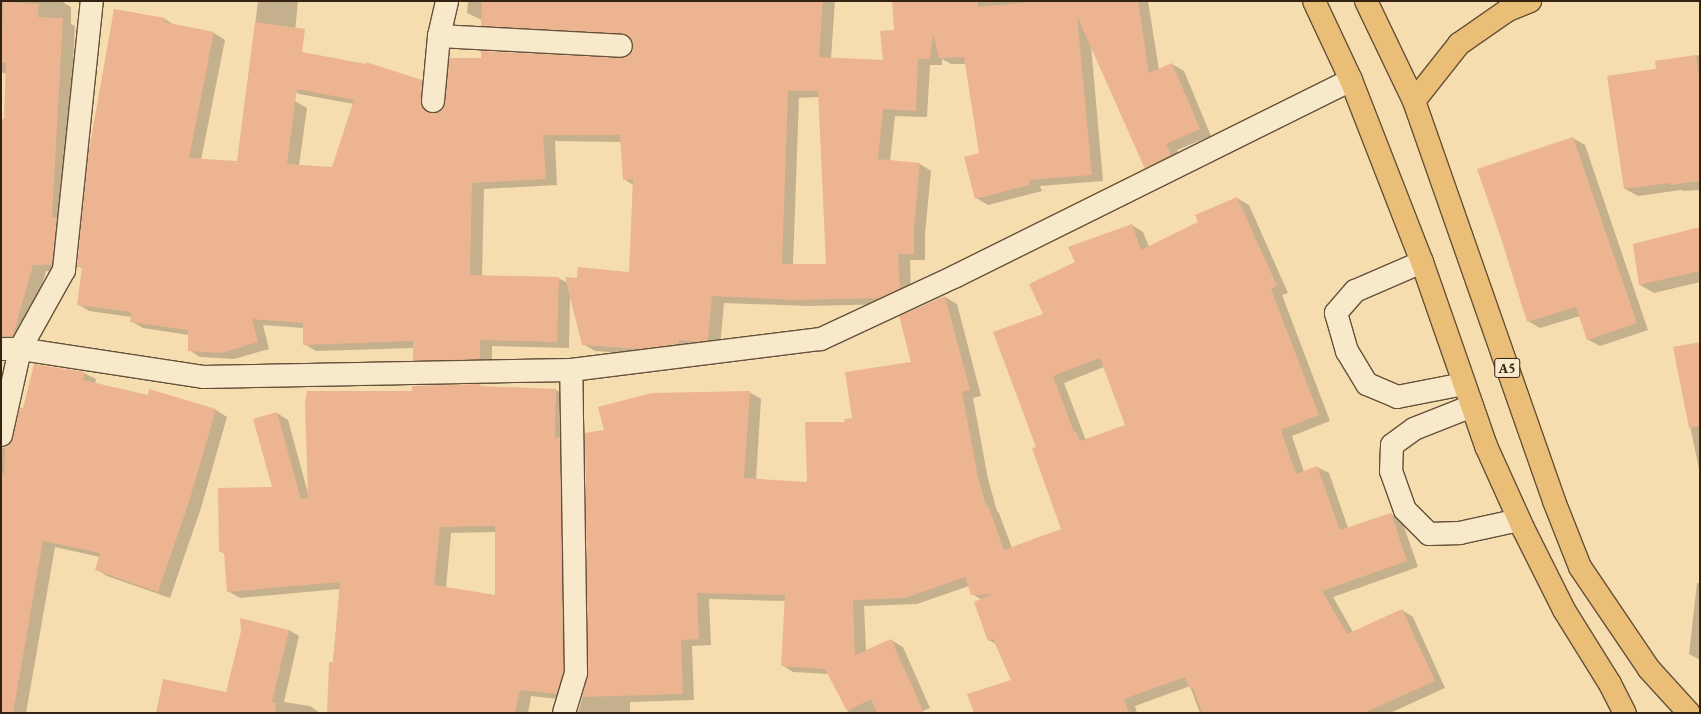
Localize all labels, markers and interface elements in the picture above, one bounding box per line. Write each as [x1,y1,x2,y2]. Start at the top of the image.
road number: A5 [1494,356,1520,380]

